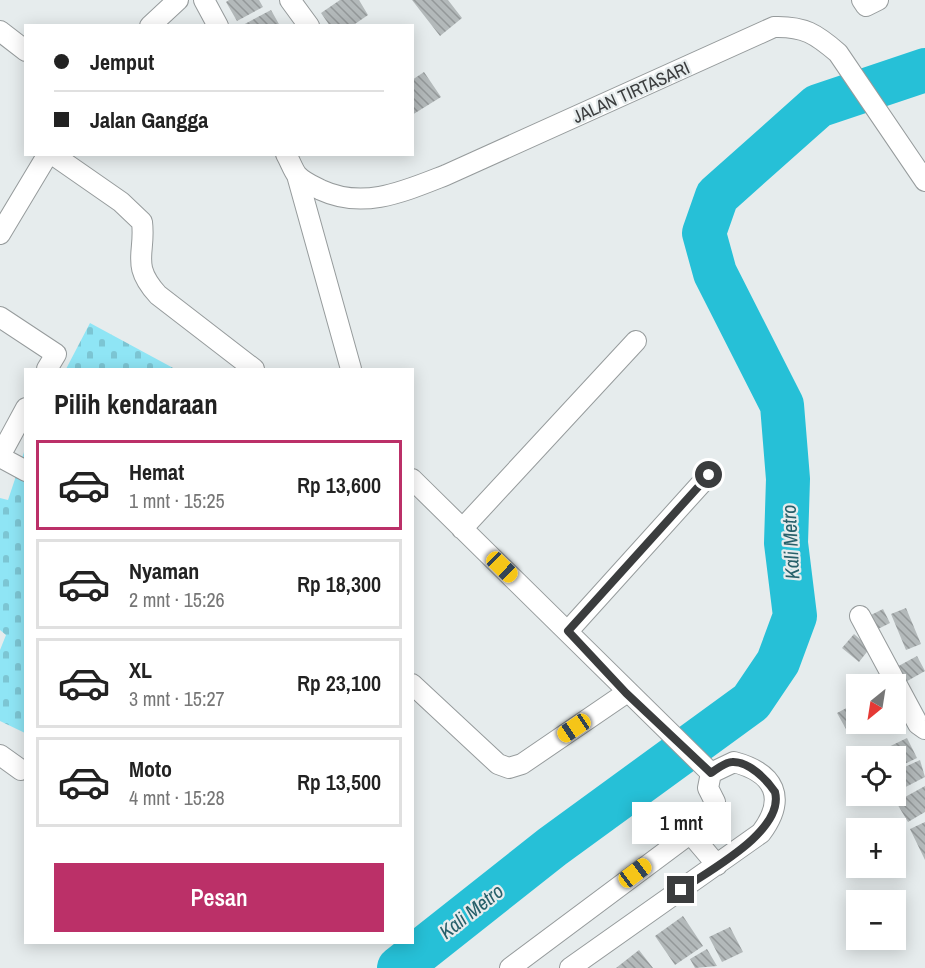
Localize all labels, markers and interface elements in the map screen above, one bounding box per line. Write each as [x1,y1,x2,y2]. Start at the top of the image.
text: Jemput [90,47,154,77]
street label: JALAN TIRTASARI [569,55,693,129]
text: Jalan Gangga [90,105,208,135]
text: Pilih kendaraan [54,386,218,422]
text: Hemat [129,457,184,487]
icon: car [57,458,111,512]
route start [695,461,722,488]
text: Rp 13,600 [297,470,381,500]
text: 1 mnt · 15:25 [129,487,225,514]
water label: Kali Metro [775,504,805,580]
car [483,548,521,586]
text: Nyaman [129,556,199,586]
icon: car [57,557,111,611]
text: Rp 18,300 [297,569,381,599]
text: 2 mnt · 15:26 [129,586,225,613]
text: XL [129,655,152,685]
icon: car [57,656,111,710]
text: Rp 23,100 [297,668,381,698]
north arrow [846,674,906,734]
map controls [846,674,906,950]
text: 3 mnt · 15:27 [129,685,225,712]
car [554,710,594,746]
button: locate [846,746,906,806]
text: Moto [129,754,172,784]
icon: car [57,755,111,809]
text: Rp 13,500 [297,767,381,797]
text: 4 mnt · 15:28 [129,784,225,811]
callout: 1 mnt [632,803,730,845]
text: 1 mnt [660,809,703,836]
button: + [846,818,906,878]
car [615,855,655,891]
button: Pesan [54,863,384,932]
route end [667,876,694,903]
water label: Kali Metro [433,877,509,945]
button: − [846,890,906,950]

